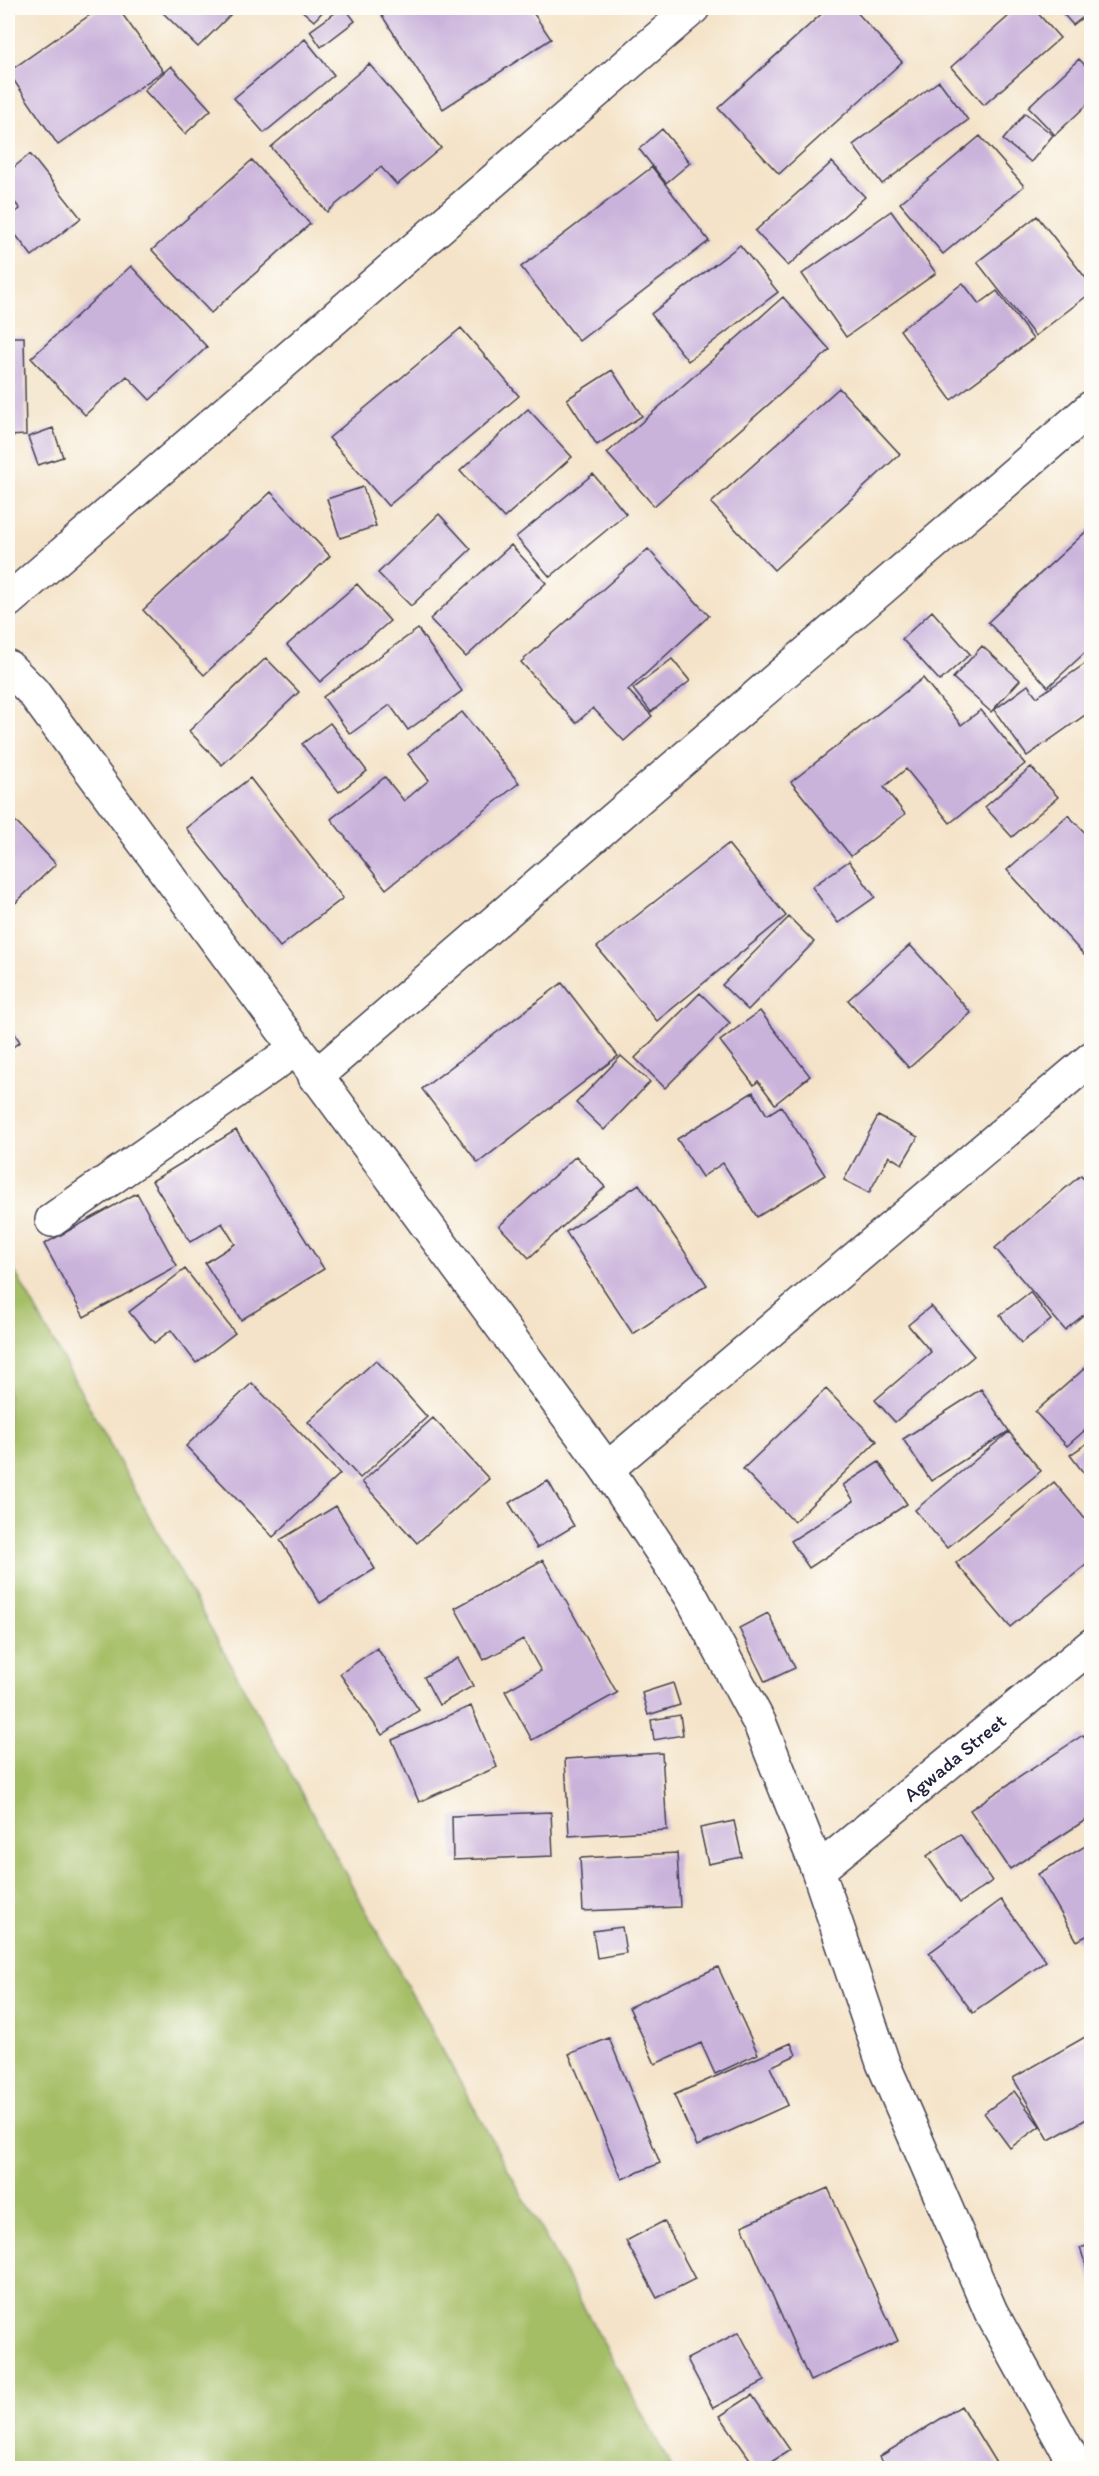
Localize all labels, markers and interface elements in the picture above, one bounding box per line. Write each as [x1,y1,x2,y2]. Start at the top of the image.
street label: Agwada Street [899,1709,1011,1807]

